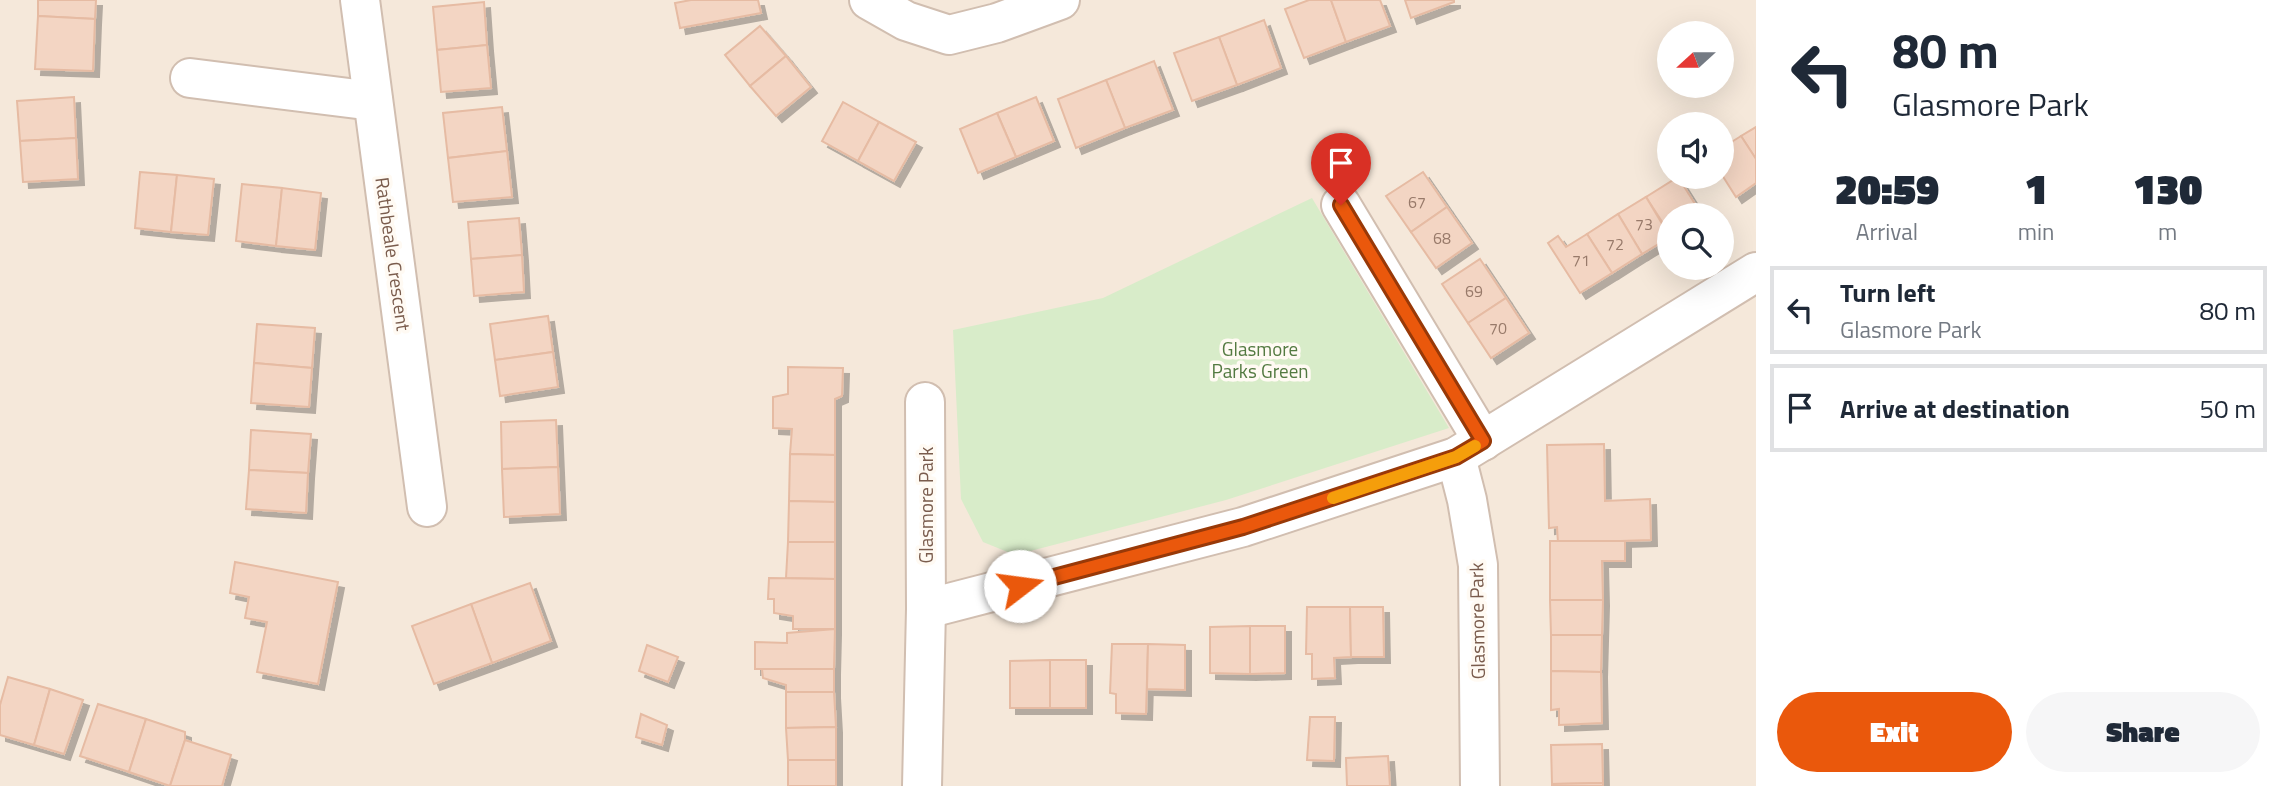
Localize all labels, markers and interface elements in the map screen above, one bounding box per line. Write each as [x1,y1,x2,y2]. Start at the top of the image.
text: 80 m [1892,12,1999,87]
north arrow [1657,21,1734,98]
map controls [1657,21,1734,280]
icon: left [1777,28,1868,119]
text: Glasmore Park [1892,80,2089,128]
button: sound [1657,112,1734,189]
pin [1311,133,1371,205]
icon: arrive [1322,144,1360,182]
text: 20:59 [1835,156,1939,220]
text: 1 [2025,156,2048,220]
text: 130 [2133,156,2202,220]
street label: Rathbeale Crescent [368,175,419,333]
house number: 67 [1408,190,1426,214]
button: search [1657,203,1734,280]
house number: 73 [1635,212,1653,236]
text: Arrival [1856,214,1918,249]
text: min [2018,214,2054,249]
text: m [2158,214,2177,249]
house number: 68 [1433,226,1451,250]
house number: 72 [1606,232,1624,256]
house number: 71 [1572,248,1590,272]
text: Turn left [1840,273,1935,312]
house number: 69 [1465,279,1483,303]
icon: left [1781,291,1819,329]
text: 80 m [2199,291,2256,330]
text: Glasmore Park [1840,312,1982,347]
house number: 70 [1489,316,1507,340]
park label: Glasmore Parks Green [1212,334,1308,385]
icon: arrive [1781,389,1819,427]
text: Arrive at destination [1840,389,2070,428]
text: 50 m [2199,389,2256,428]
street label: Glasmore Park [911,447,940,563]
position arrow [983,549,1057,623]
street label: Glasmore Park [1461,562,1492,680]
button: Exit [1777,692,2012,772]
button: Share [2026,692,2260,772]

